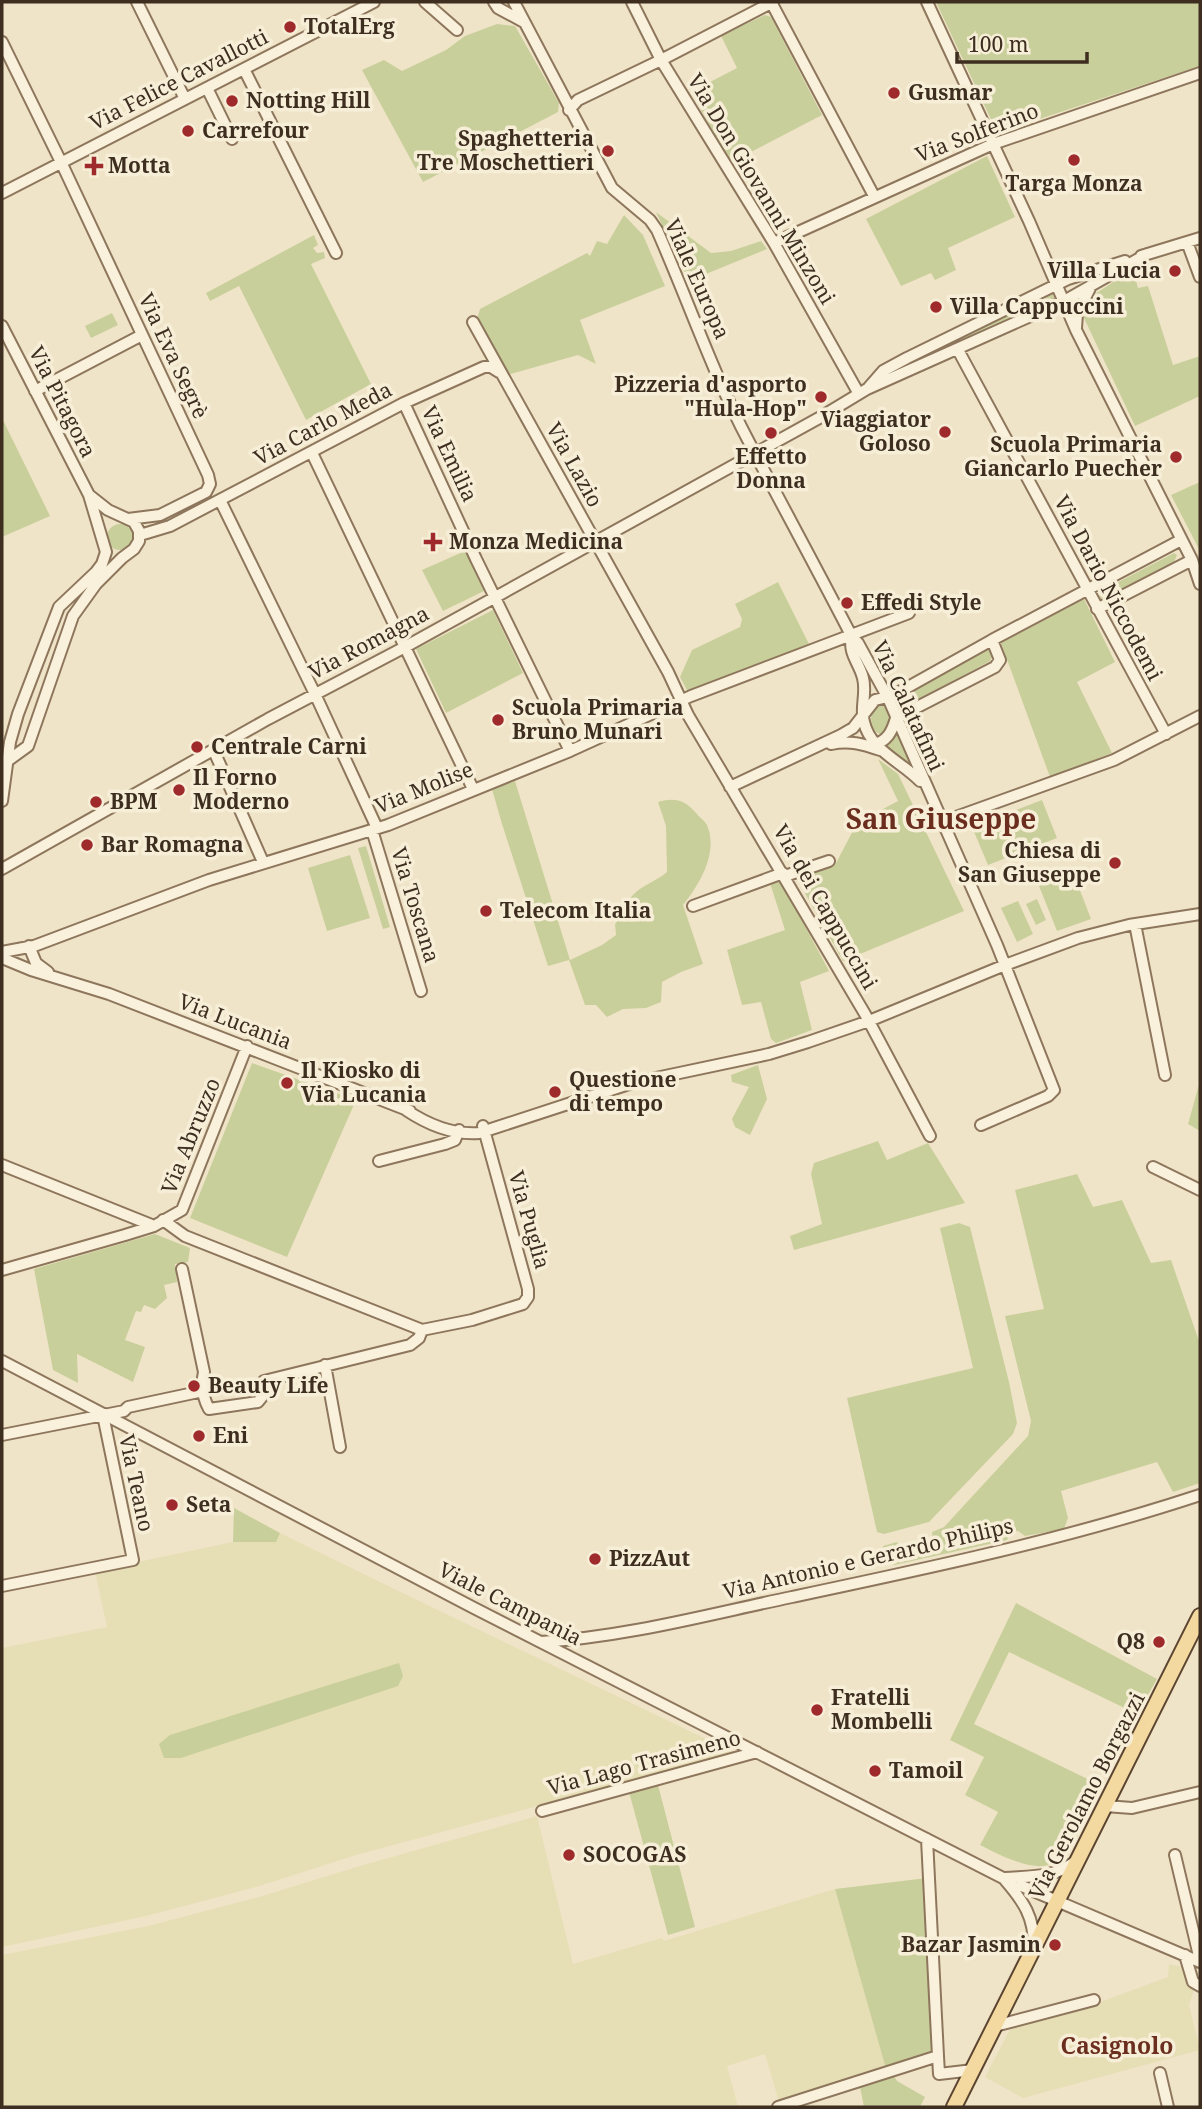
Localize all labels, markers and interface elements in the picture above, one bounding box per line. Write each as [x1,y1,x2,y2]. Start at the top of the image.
place label: TotalErg [304,12,395,40]
marker: TotalErg [282,19,298,35]
scale bar [957,21,1086,65]
street label: Via Felice Cavallotti [85,22,273,136]
text: 100 m [968,30,1029,58]
street label: Via Don Giovanni Minzoni [682,68,842,309]
place label: Gusmar [908,78,993,106]
marker: Gusmar [886,85,902,101]
place label: Notting Hill [246,86,371,114]
marker: Notting Hill [224,93,240,109]
street label: Via Solferino [911,96,1042,168]
place label: Carrefour [202,116,309,144]
marker: Carrefour [180,123,196,139]
place label: Spaghetteria Tre Moschettieri [417,124,595,176]
marker: Spaghetteria Tre Moschettieri [600,143,616,159]
place label: Motta [108,151,171,179]
marker: Targa Monza [1066,152,1082,168]
marker: Motta [86,158,102,174]
place label: Targa Monza [1005,169,1143,197]
street label: Viale Europa [659,214,737,343]
place label: Villa Lucia [1047,256,1161,284]
marker: Villa Lucia [1167,263,1183,279]
street label: Via Eva Segrè [133,288,215,423]
place label: Villa Cappuccini [950,292,1124,320]
marker: Villa Cappuccini [928,299,944,315]
street label: Via Pitagora [23,341,103,462]
place label: Pizzeria d'asporto "Hula-Hop" [614,370,807,422]
street label: Via Carlo Meda [249,375,396,471]
marker: Pizzeria d'asporto "Hula-Hop" [813,389,829,405]
street label: Via Emilia [415,401,484,506]
place label: Viaggiator Goloso [820,405,931,457]
street label: Via Lazio [540,417,610,512]
marker: Viaggiator Goloso [937,424,953,440]
marker: Effetto Donna [763,425,779,441]
place label: Scuola Primaria Giancarlo Puecher [964,430,1162,482]
place label: Effetto Donna [735,442,807,494]
marker: Scuola Primaria Giancarlo Puecher [1168,449,1184,465]
street label: Via Dario Niccodemi [1048,490,1170,685]
place label: Monza Medicina [449,527,623,555]
marker: Monza Medicina [423,532,443,552]
place label: Effedi Style [861,588,981,616]
marker: Effedi Style [839,595,855,611]
street label: Via Romagna [304,599,434,686]
street label: Via Calatafimi [866,636,951,776]
place label: Scuola Primaria Bruno Munari [512,693,684,745]
marker: Scuola Primaria Bruno Munari [490,712,506,728]
place label: Centrale Carni [211,732,367,760]
marker: Centrale Carni [189,739,205,755]
street label: Via Molise [370,755,477,820]
place label: Il Forno Moderno [193,763,289,815]
marker: Il Forno Moderno [171,782,187,798]
place label: BPM [110,787,158,815]
marker: BPM [88,794,104,810]
district label: San Giuseppe [846,799,1036,837]
street label: Via dei Cappuccini [767,819,885,994]
place label: Bar Romagna [101,830,244,858]
place label: Chiesa di San Giuseppe [958,836,1102,888]
marker: Bar Romagna [79,837,95,853]
street label: Via Toscana [385,844,447,966]
marker: Chiesa di San Giuseppe [1107,855,1123,871]
place label: Telecom Italia [500,896,651,924]
marker: Telecom Italia [478,903,494,919]
street label: Via Lucania [175,987,296,1055]
place label: Il Kiosko di Via Lucania [301,1056,427,1108]
place label: Questione di tempo [569,1065,676,1117]
street label: Via Abruzzo [154,1074,226,1198]
marker: Il Kiosko di Via Lucania [279,1075,295,1091]
marker: Questione di tempo [547,1084,563,1100]
street label: Via Puglia [503,1168,557,1272]
place label: Beauty Life [208,1371,329,1399]
marker: Beauty Life [186,1378,202,1394]
place label: Eni [213,1421,249,1449]
marker: Eni [191,1428,207,1444]
street label: Via Teano [113,1432,161,1534]
place label: Seta [186,1490,231,1518]
marker: Seta [164,1497,180,1513]
street label: Via Antonio e Gerardo Philips [720,1511,1016,1605]
place label: PizzAut [609,1544,690,1572]
marker: PizzAut [587,1551,603,1567]
street label: Viale Campania [434,1555,587,1651]
place label: Q8 [1117,1627,1145,1655]
marker: Q8 [1151,1634,1167,1650]
place label: Fratelli Mombelli [831,1683,933,1735]
street label: Via Gerolamo Borgazzi [1022,1687,1151,1904]
marker: Fratelli Mombelli [809,1702,825,1718]
street label: Via Lago Trasimeno [544,1723,744,1801]
place label: Tamoil [889,1756,964,1784]
marker: Tamoil [867,1763,883,1779]
place label: SOCOGAS [583,1840,686,1868]
marker: SOCOGAS [561,1847,577,1863]
place label: Bazar Jasmin [901,1930,1041,1958]
marker: Bazar Jasmin [1047,1937,1063,1953]
district label: Casignolo [1061,2029,1173,2061]

